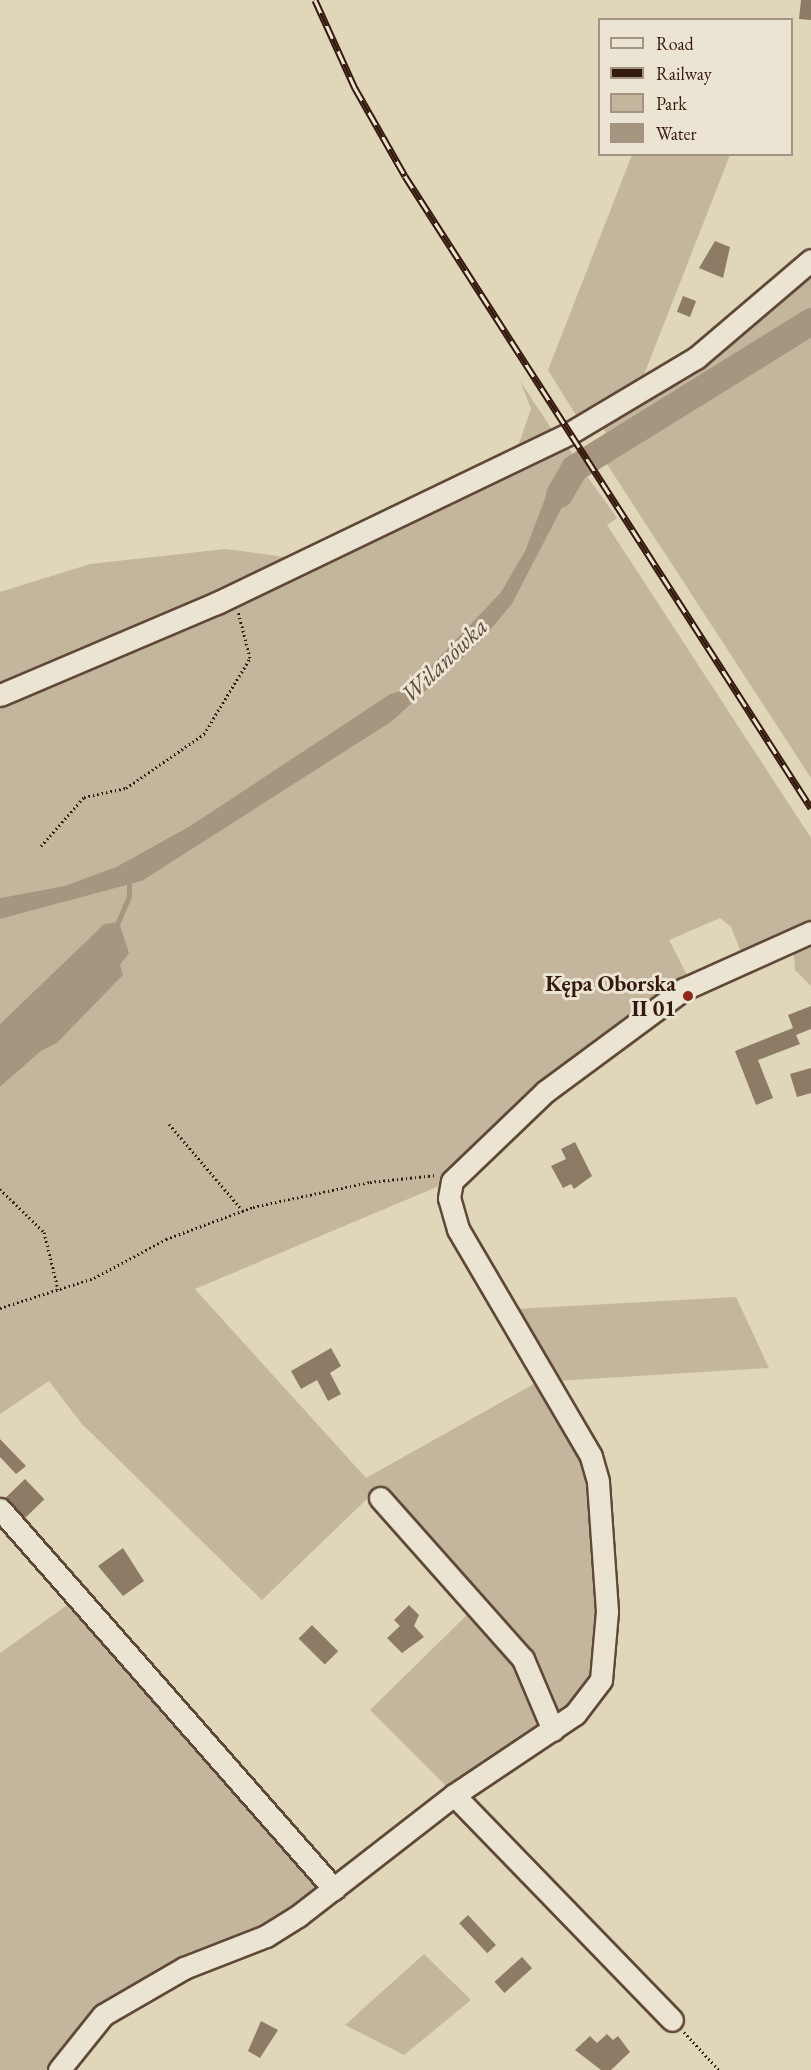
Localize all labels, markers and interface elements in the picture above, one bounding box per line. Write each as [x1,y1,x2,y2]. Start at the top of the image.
legend [598,18,793,156]
text: Road [656,32,694,55]
text: Railway [656,62,712,85]
text: Park [656,92,687,115]
text: Water [656,122,697,145]
water label: Wilanówka [395,612,493,708]
place label: Kępa Oborska II 01 [545,970,676,1022]
marker: Kępa Oborska II 01 [681,989,695,1003]

